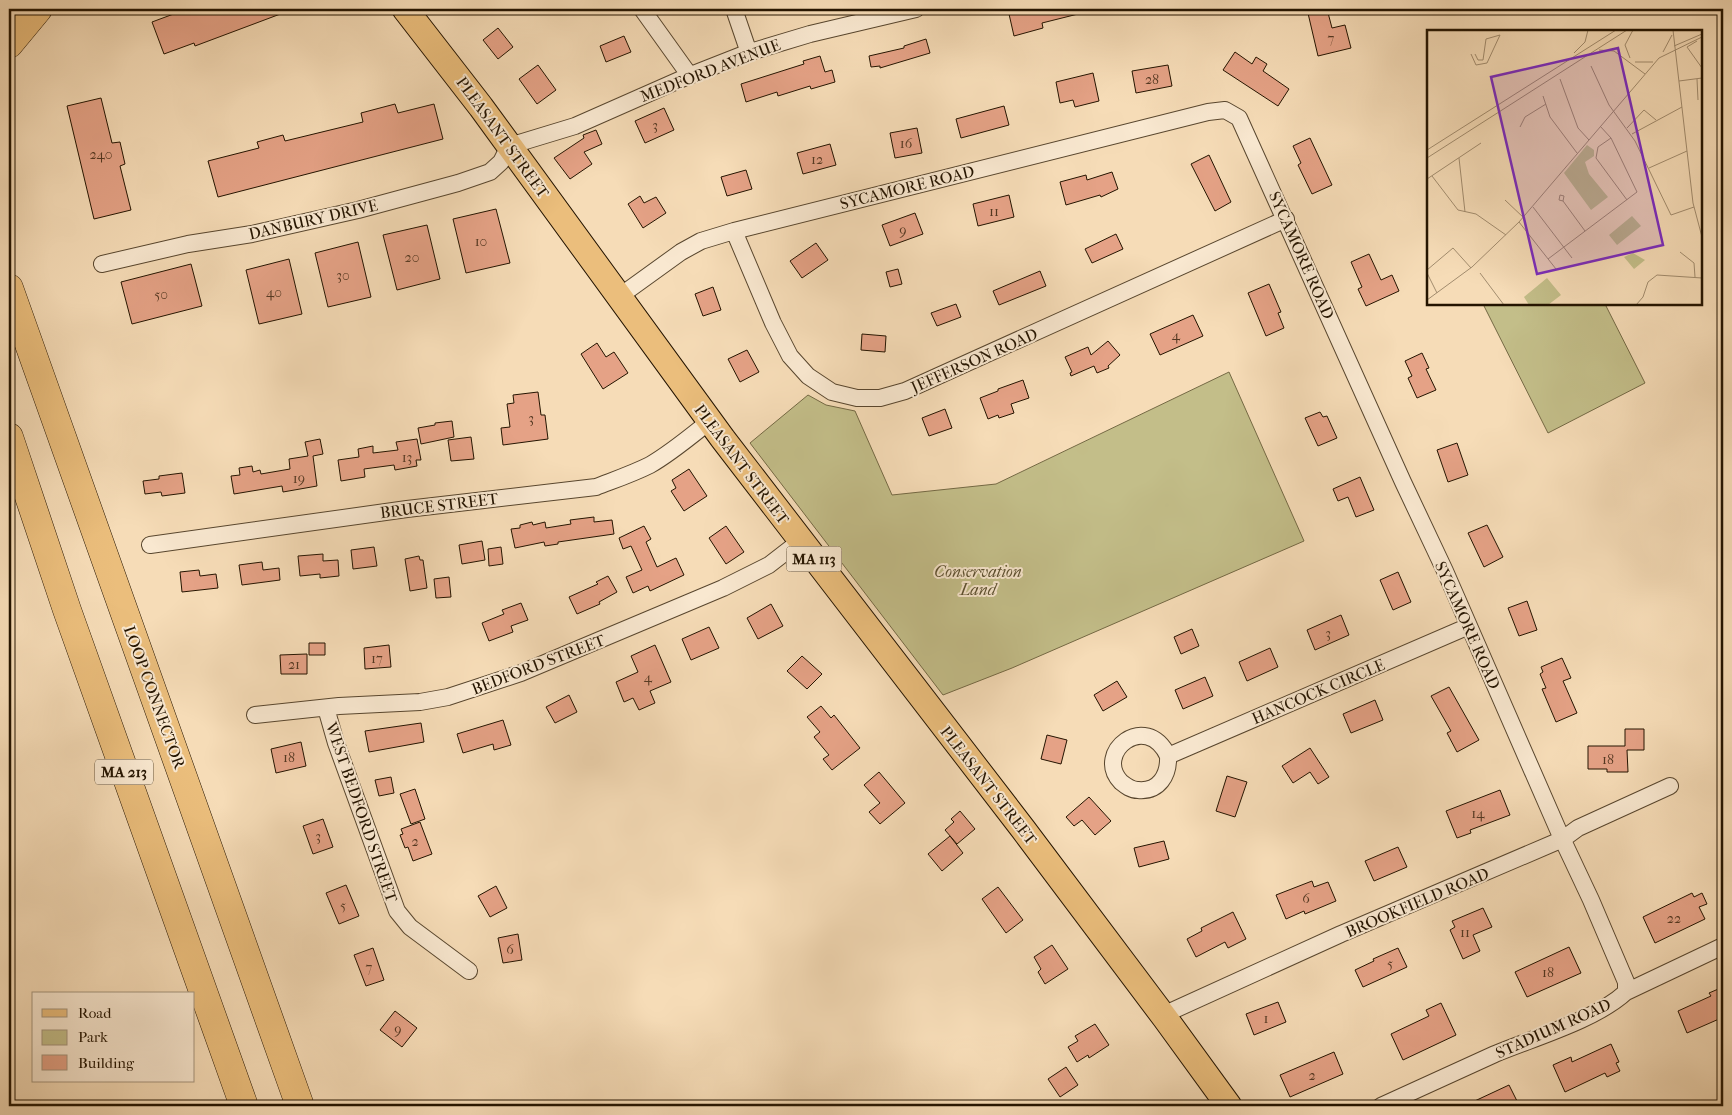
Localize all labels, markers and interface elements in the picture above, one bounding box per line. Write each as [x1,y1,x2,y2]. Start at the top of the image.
house number: 7 [1328,30,1335,47]
inset map [1427,30,1702,305]
street label: MEDFORD AVENUE [637,35,783,106]
house number: 28 [1145,71,1159,88]
street label: PLEASANT STREET [452,73,553,202]
house number: 3 [652,117,658,134]
house number: 16 [900,135,913,152]
house number: 240 [89,146,113,163]
house number: 12 [811,151,823,168]
street label: SYCAMORE ROAD [838,162,976,213]
street label: SYCAMORE ROAD [1265,188,1338,322]
street label: DANBURY DRIVE [247,195,380,244]
house number: 11 [989,203,999,220]
house number: 9 [899,222,907,239]
house number: 10 [475,233,487,250]
house number: 20 [405,249,419,266]
house number: 30 [336,267,350,284]
house number: 40 [266,284,282,301]
house number: 50 [154,286,168,303]
street label: JEFFERSON ROAD [906,324,1041,398]
house number: 4 [1172,327,1181,344]
street label: PLEASANT STREET [690,401,793,528]
house number: 3 [528,410,534,427]
house number: 13 [402,449,412,466]
house number: 19 [293,470,305,487]
street label: BRUCE STREET [379,489,499,522]
road number: MA 113 [786,546,842,572]
street label: SYCAMORE ROAD [1431,558,1504,692]
park label: Conservation Land [934,562,1022,599]
street label: LOOP CONNECTOR [120,623,190,773]
house number: 3 [1325,625,1331,642]
street label: BEDFORD STREET [469,630,608,699]
house number: 17 [371,650,383,667]
street label: HANCOCK CIRCLE [1249,655,1388,728]
house number: 21 [288,656,300,673]
house number: 4 [644,669,653,686]
street label: WEST BEDFORD STREET [321,719,401,905]
street label: PLEASANT STREET [936,722,1041,849]
house number: 18 [283,749,295,766]
house number: 18 [1602,751,1614,768]
road number: MA 213 [95,760,153,784]
house number: 14 [1471,805,1485,822]
house number: 3 [315,828,321,845]
house number: 2 [411,833,419,850]
street label: BROOKFIELD ROAD [1343,864,1492,941]
house number: 6 [1302,890,1310,907]
house number: 5 [340,897,346,914]
house number: 22 [1667,910,1681,927]
house number: 11 [1460,924,1470,941]
house number: 6 [506,941,514,958]
house number: 5 [1387,955,1393,972]
house number: 7 [366,959,373,976]
house number: 18 [1542,964,1554,981]
legend [32,992,195,1082]
street label: STADIUM ROAD [1493,995,1614,1062]
text: Road [78,1004,112,1022]
house number: 1 [1264,1010,1269,1027]
house number: 9 [394,1021,402,1038]
text: Park [78,1028,108,1046]
text: Building [78,1054,135,1072]
house number: 2 [1308,1067,1316,1084]

